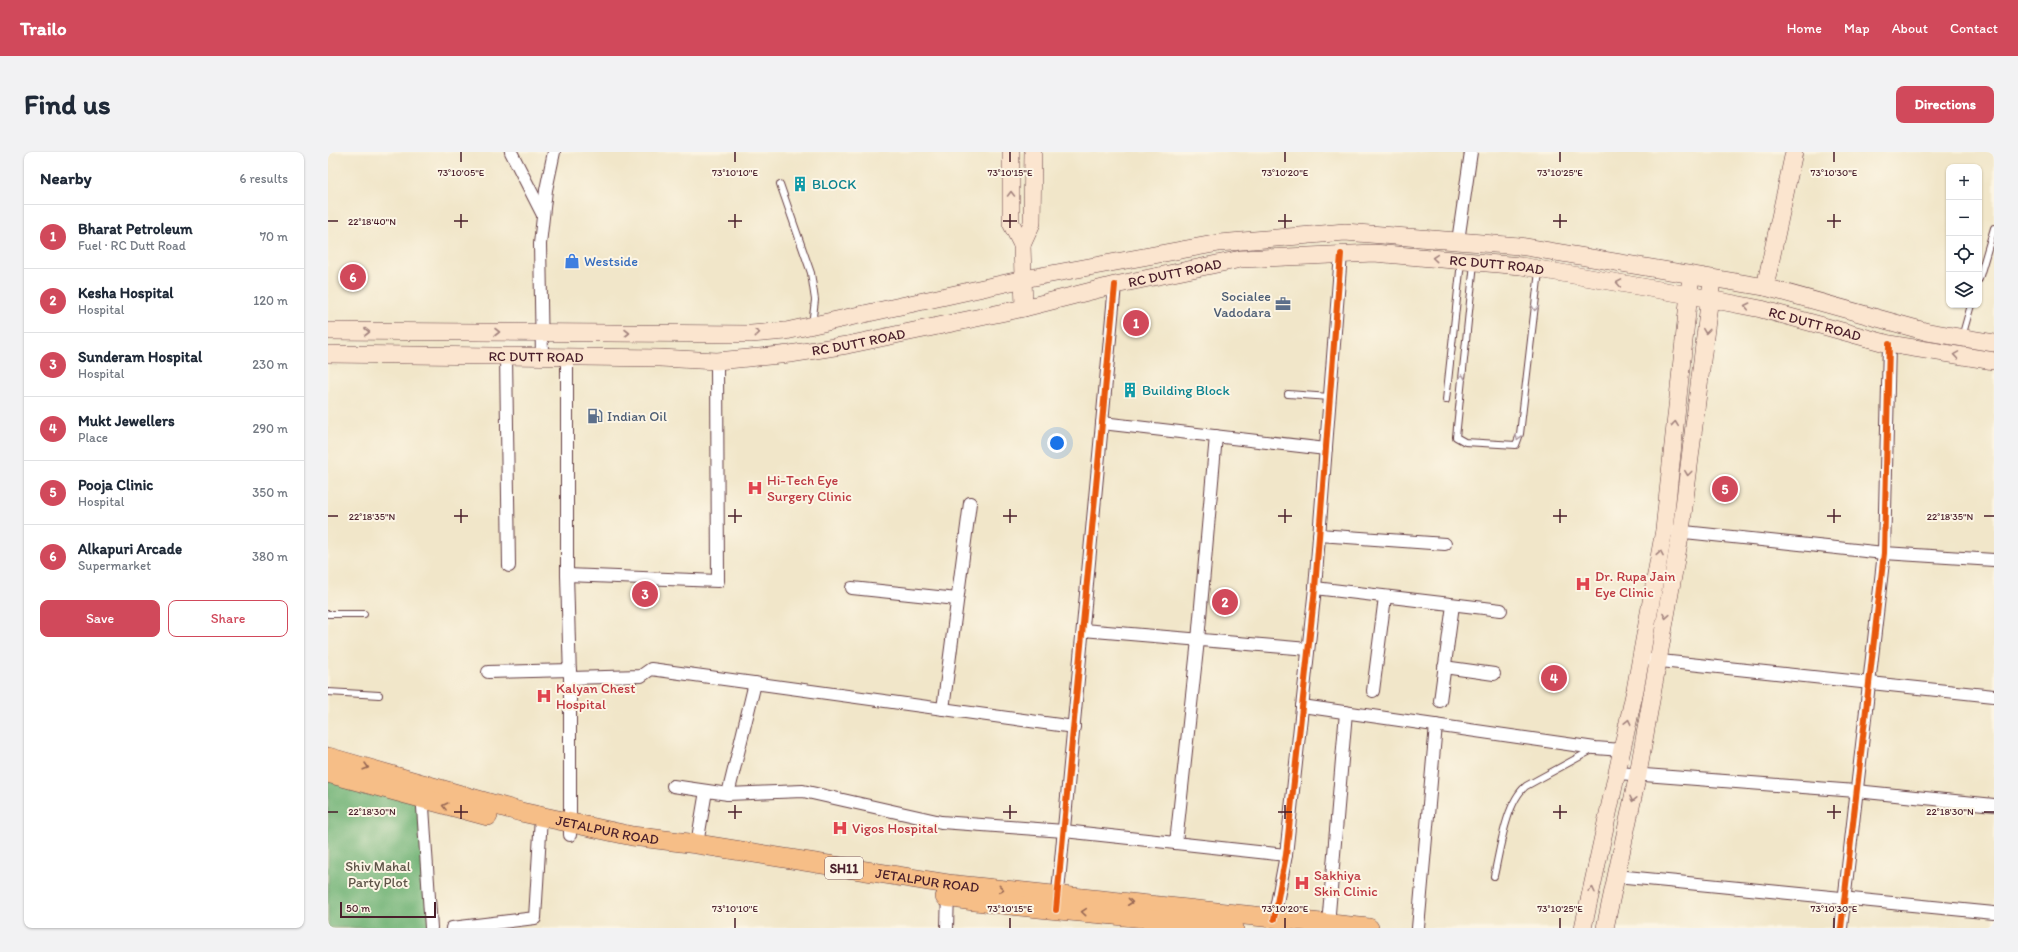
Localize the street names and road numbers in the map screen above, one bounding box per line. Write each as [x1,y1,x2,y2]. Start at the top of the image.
street label: RC DUTT ROAD [1449,252,1545,279]
street label: RC DUTT ROAD [1127,255,1223,291]
street label: RC DUTT ROAD [1767,304,1863,345]
street label: RC DUTT ROAD [811,325,907,359]
street label: RC DUTT ROAD [488,348,584,366]
street label: JETALPUR ROAD [554,812,660,848]
road number: SH11 [825,857,863,879]
street label: JETALPUR ROAD [874,865,980,896]

